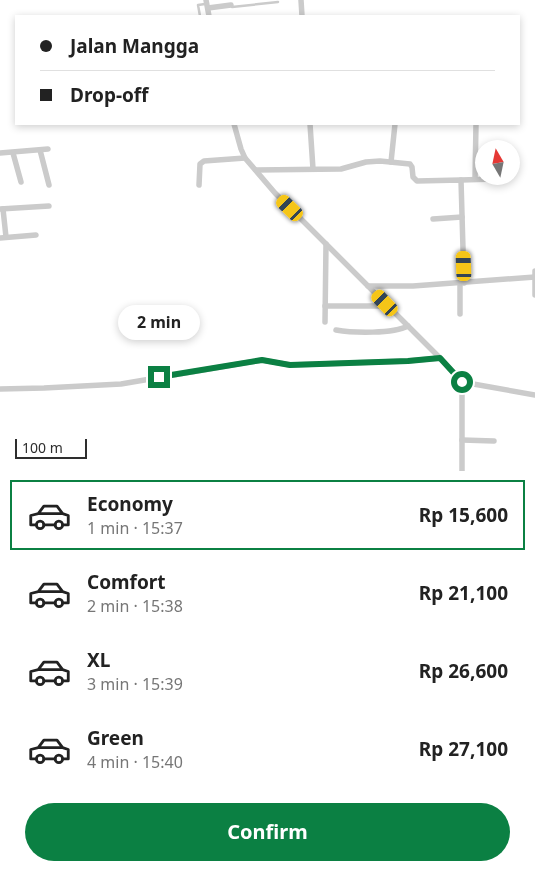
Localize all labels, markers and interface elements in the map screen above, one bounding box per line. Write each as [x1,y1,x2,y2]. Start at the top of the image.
text: Jalan Mangga [70,33,199,59]
text: Drop-off [70,82,149,108]
north arrow [475,140,520,185]
map controls [475,140,520,185]
car [273,192,306,224]
car [455,251,472,281]
car [369,287,400,319]
callout: 2 min [118,304,200,340]
text: 2 min [137,311,181,333]
route end [148,366,170,388]
route start [451,371,473,393]
scale bar [15,436,88,459]
text: 100 m [22,438,63,457]
text: Economy [87,491,173,517]
icon: car [27,493,72,538]
text: Rp 15,600 [419,502,508,528]
text: 1 min · 15:37 [87,517,183,539]
text: Comfort [87,569,166,595]
icon: car [27,571,72,616]
text: Rp 21,100 [419,580,508,606]
text: 2 min · 15:38 [87,595,183,617]
text: XL [87,647,110,673]
icon: car [27,649,72,694]
text: Rp 26,600 [419,658,508,684]
text: 3 min · 15:39 [87,673,183,695]
text: Green [87,725,144,751]
icon: car [27,727,72,772]
text: Rp 27,100 [419,736,508,762]
text: 4 min · 15:40 [87,751,183,773]
button: Confirm [25,803,510,861]

